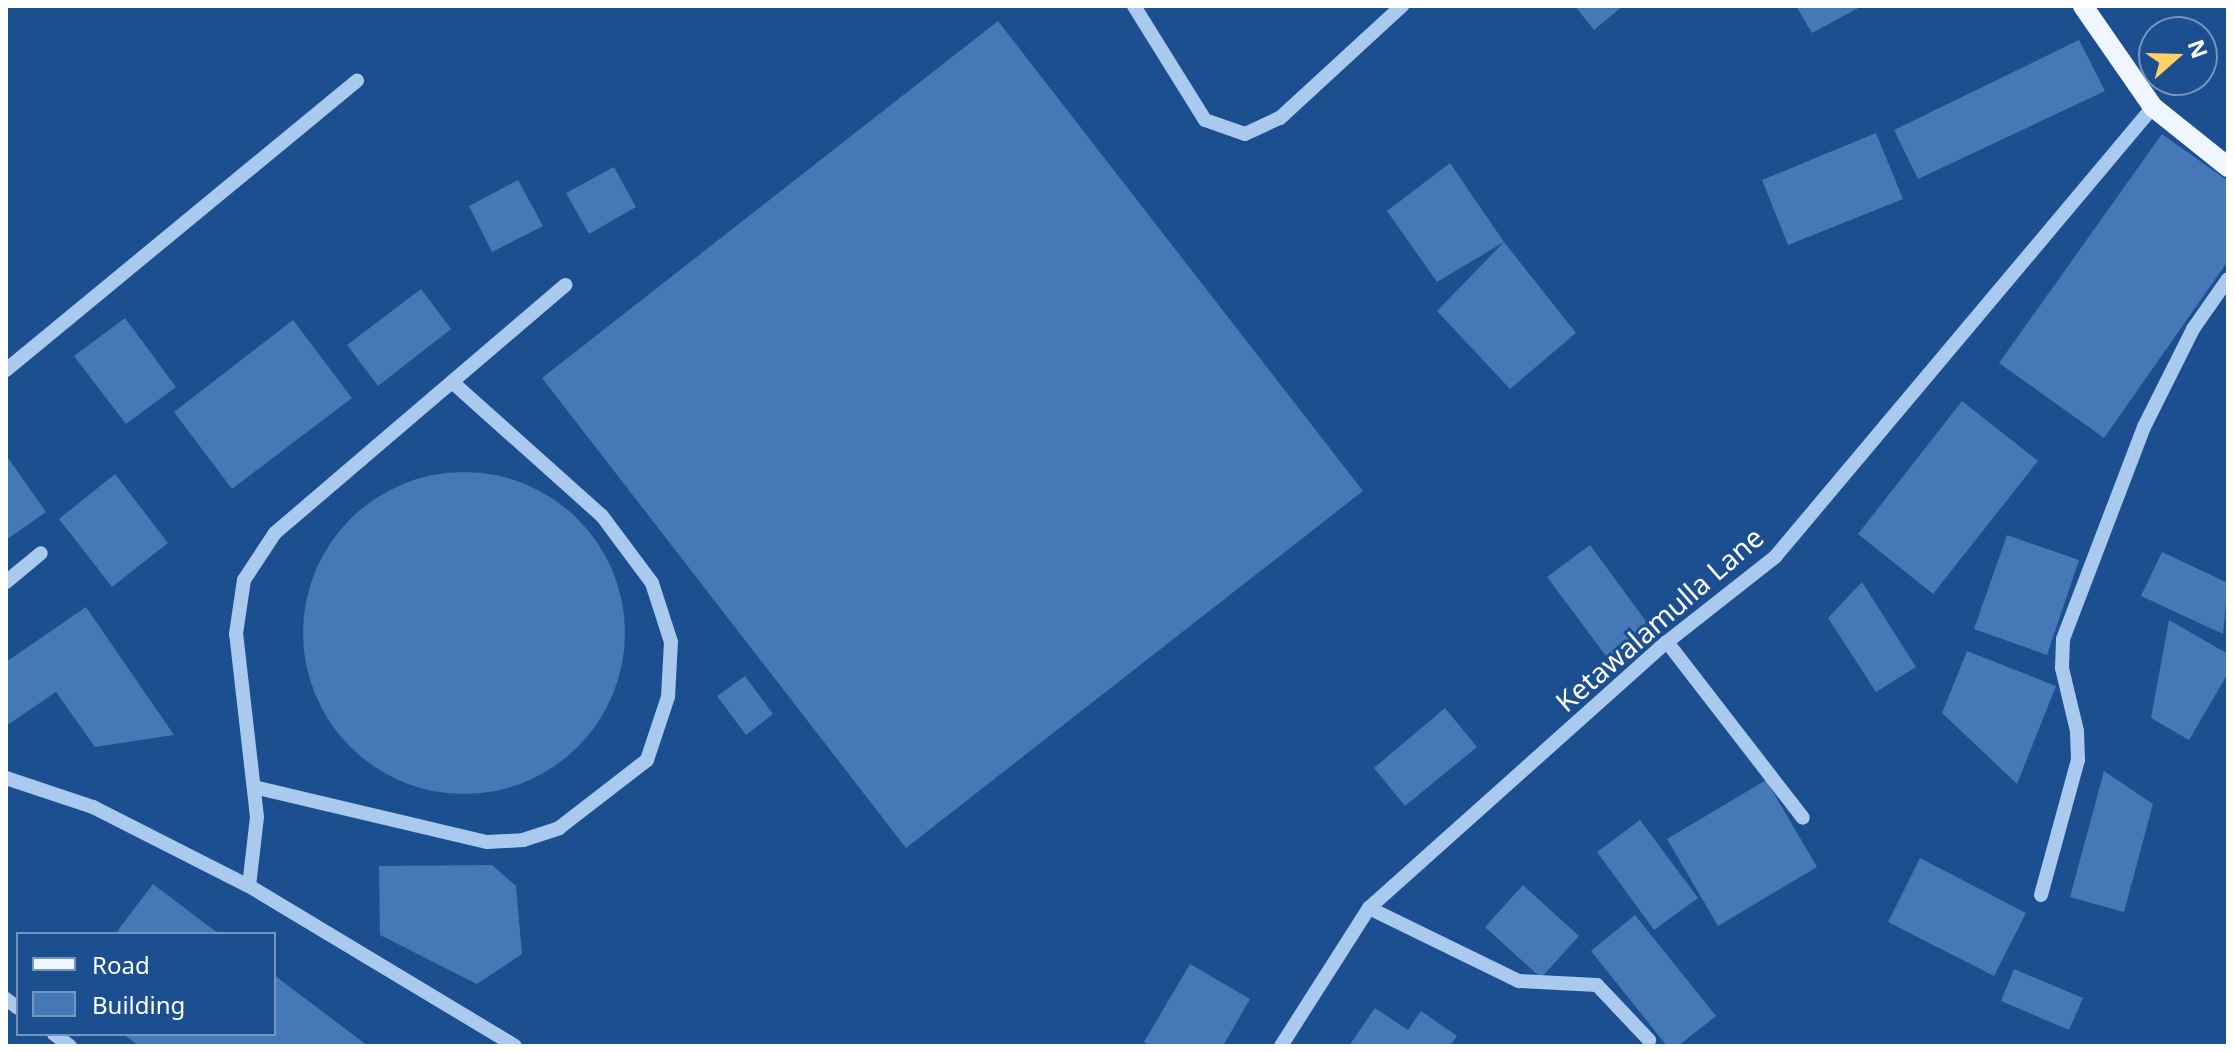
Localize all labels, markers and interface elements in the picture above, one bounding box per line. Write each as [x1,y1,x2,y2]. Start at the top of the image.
north arrow [2138,16,2218,96]
text: N [2182,35,2216,62]
street label: Ketawalamulla Lane [1548,520,1770,718]
legend [16,932,276,1036]
text: Road [92,948,150,981]
text: Building [92,988,185,1021]

